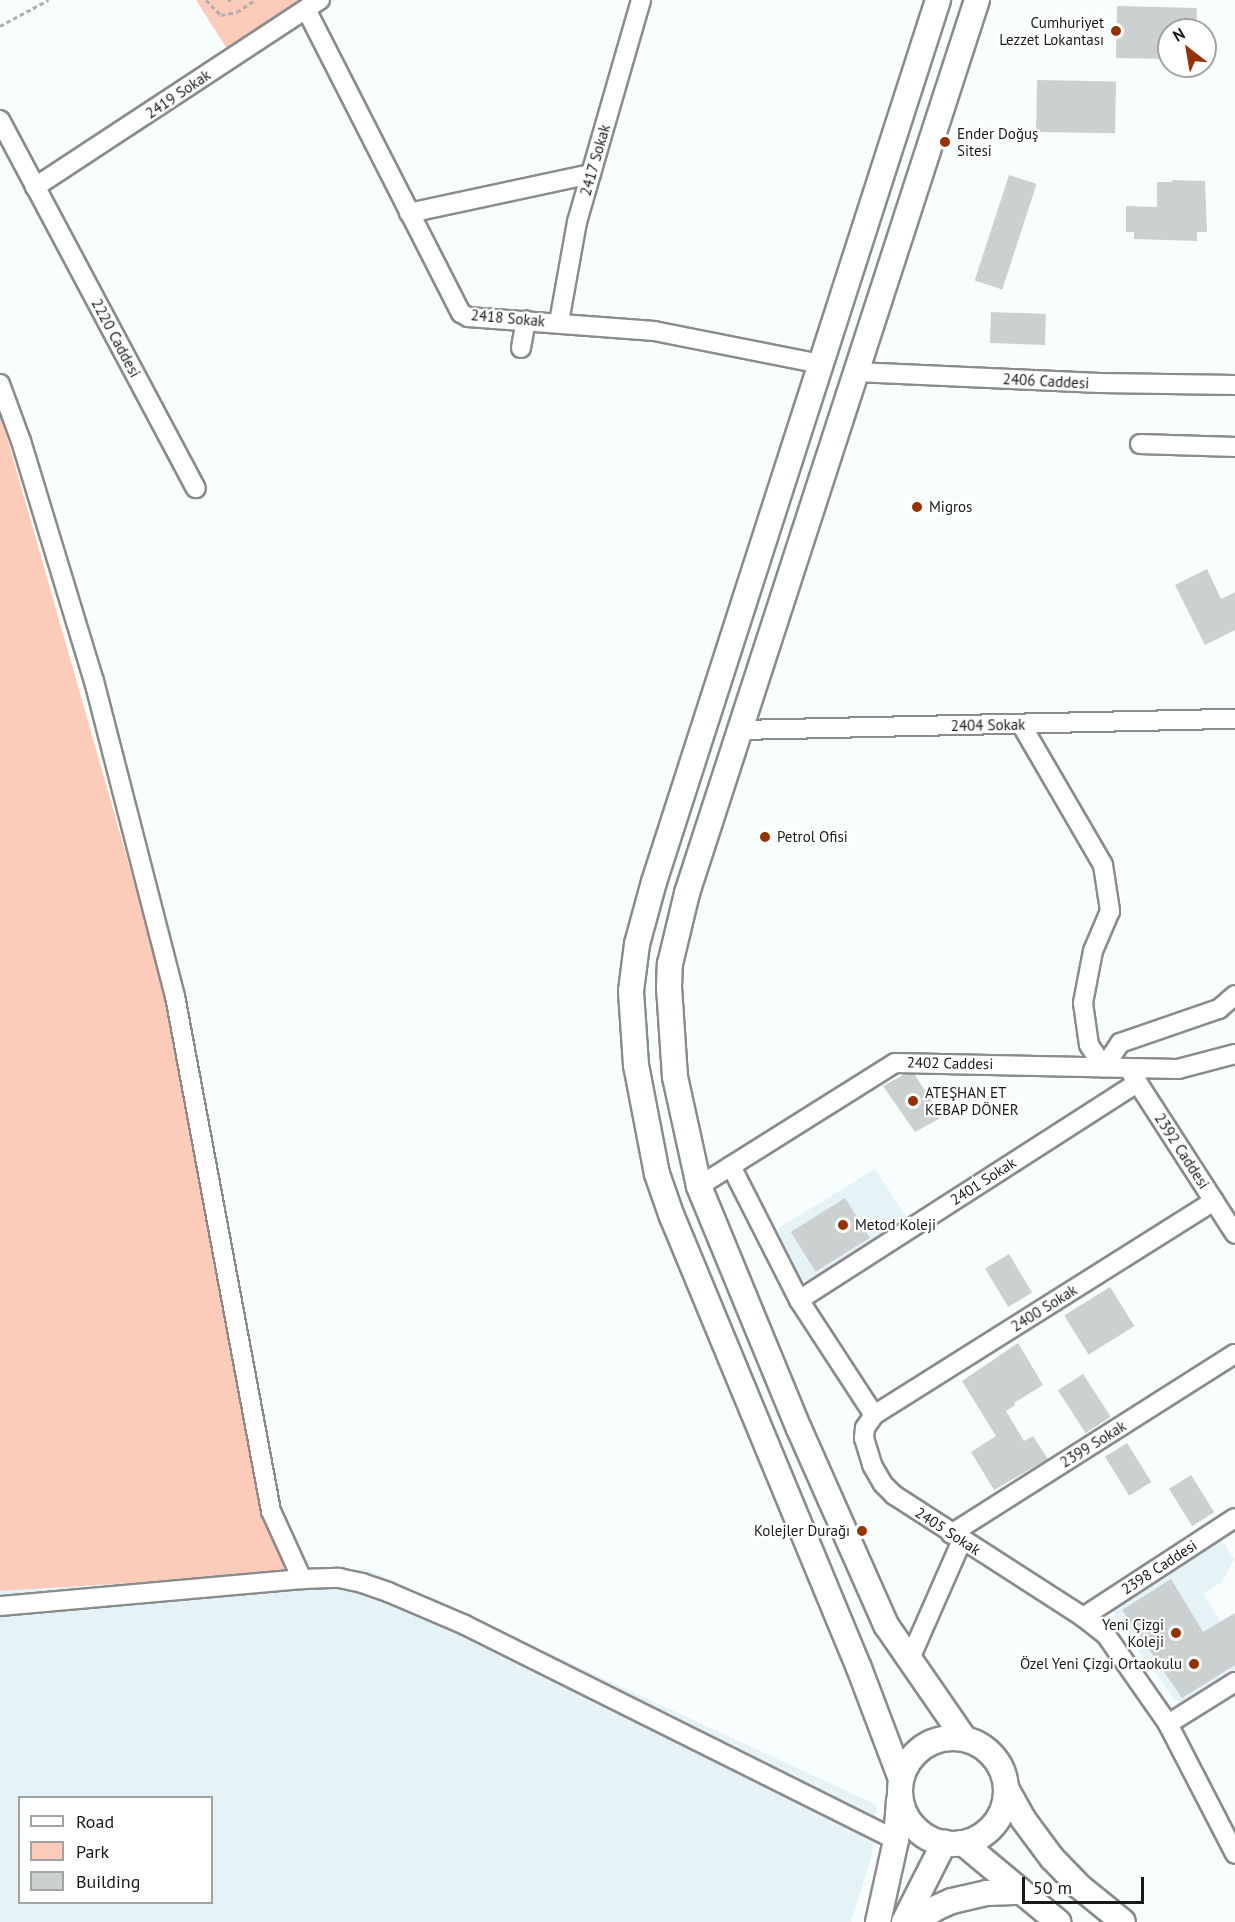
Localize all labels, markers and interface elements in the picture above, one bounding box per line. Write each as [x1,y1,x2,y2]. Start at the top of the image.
place label: Cumhuriyet Lezzet Lokantası [999,13,1104,48]
north arrow [1157,18,1217,78]
text: N [1169,23,1188,46]
marker: Cumhuriyet Lezzet Lokantası [1109,24,1123,38]
street label: 2419 Sokak [142,66,214,122]
street label: 2417 Sokak [576,122,614,198]
place label: Ender Doğuş Sitesi [957,124,1038,159]
marker: Ender Doğuş Sitesi [938,135,952,149]
street label: 2220 Caddesi [88,296,144,380]
street label: 2418 Sokak [470,306,546,330]
street label: 2406 Caddesi [1002,370,1090,392]
place label: Migros [929,498,972,516]
marker: Migros [910,500,924,514]
street label: 2404 Sokak [951,715,1025,735]
place label: Petrol Ofisi [777,828,848,846]
marker: Petrol Ofisi [758,830,772,844]
street label: 2402 Caddesi [907,1053,993,1073]
place label: ATEŞHAN ET KEBAP DÖNER [925,1083,1019,1118]
marker: ATEŞHAN ET KEBAP DÖNER [906,1094,920,1108]
street label: 2392 Caddesi [1151,1110,1213,1192]
street label: 2401 Sokak [947,1153,1019,1209]
place label: Metod Koleji [855,1216,936,1234]
marker: Metod Koleji [836,1218,850,1232]
street label: 2400 Sokak [1008,1281,1080,1335]
street label: 2399 Sokak [1057,1417,1129,1471]
street label: 2405 Sokak [912,1503,984,1559]
place label: Kolejler Durağı [754,1522,850,1540]
marker: Kolejler Durağı [855,1524,869,1538]
street label: 2398 Caddesi [1118,1536,1200,1598]
place label: Yeni Çizgi Koleji [1102,1615,1164,1650]
marker: Yeni Çizgi Koleji [1169,1626,1183,1640]
place label: Özel Yeni Çizgi Ortaokulu [1019,1655,1182,1673]
marker: Özel Yeni Çizgi Ortaokulu [1187,1657,1201,1671]
legend [18,1796,213,1904]
text: Road [76,1810,114,1833]
text: Park [76,1840,109,1863]
scale bar [1025,1865,1146,1903]
text: Building [76,1870,140,1893]
text: 50 m [1033,1876,1072,1899]

